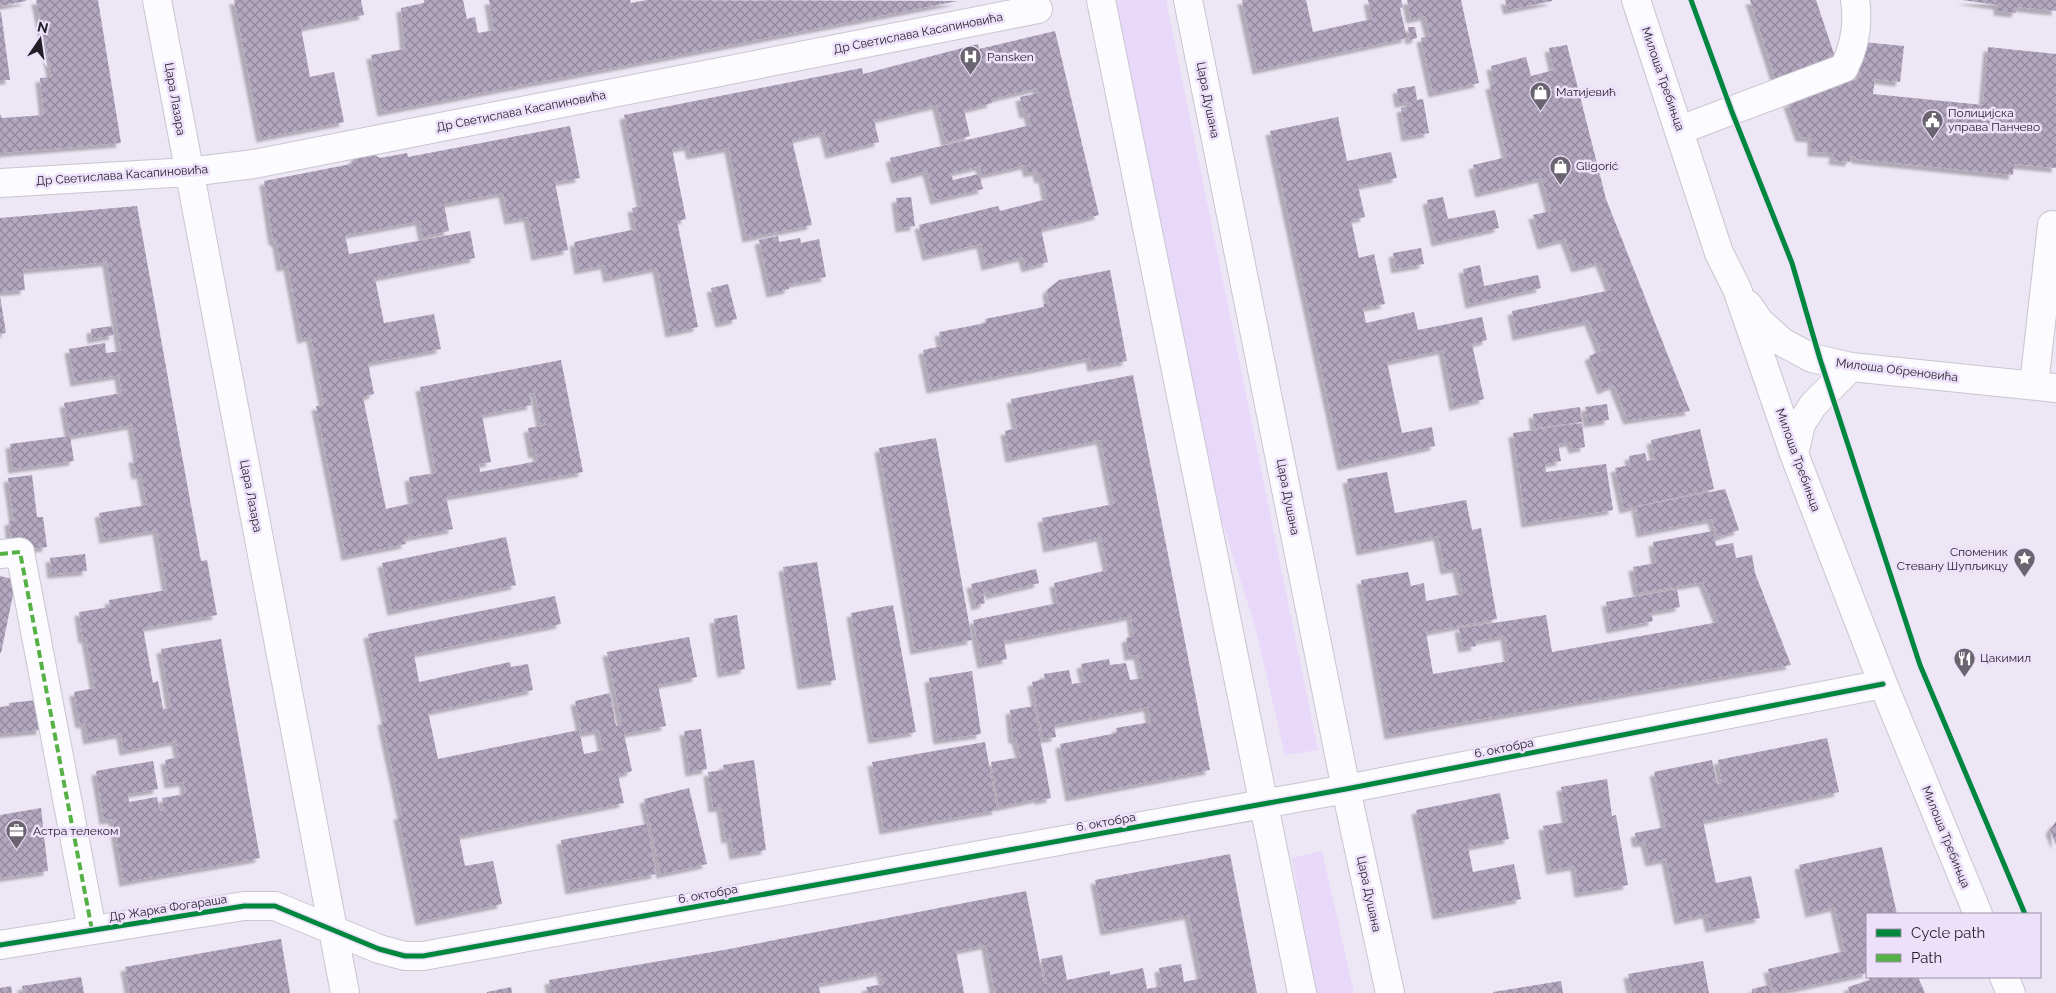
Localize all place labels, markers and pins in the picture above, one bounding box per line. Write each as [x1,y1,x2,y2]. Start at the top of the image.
hospital icon: Pansken [959,45,983,76]
place label: Pansken [987,50,1034,64]
shop icon: Матијевић [1528,80,1552,111]
place label: Матијевић [1556,85,1616,99]
place label: Полицијска управа Панчево [1948,106,2040,134]
public building icon: Полицијска управа Панчево [1920,108,1944,139]
shop icon: Gligorić [1548,154,1572,185]
place label: Gligorić [1576,159,1619,173]
place label: Споменик Стевану Шупљикцу [1897,545,2008,573]
place icon: Споменик Стевану Шупљикцу [2012,547,2036,578]
restaurant icon: Цакимил [1952,646,1976,677]
place label: Цакимил [1980,651,2031,665]
office icon: Астра телеком [5,819,29,850]
place label: Астра телеком [33,824,118,838]

